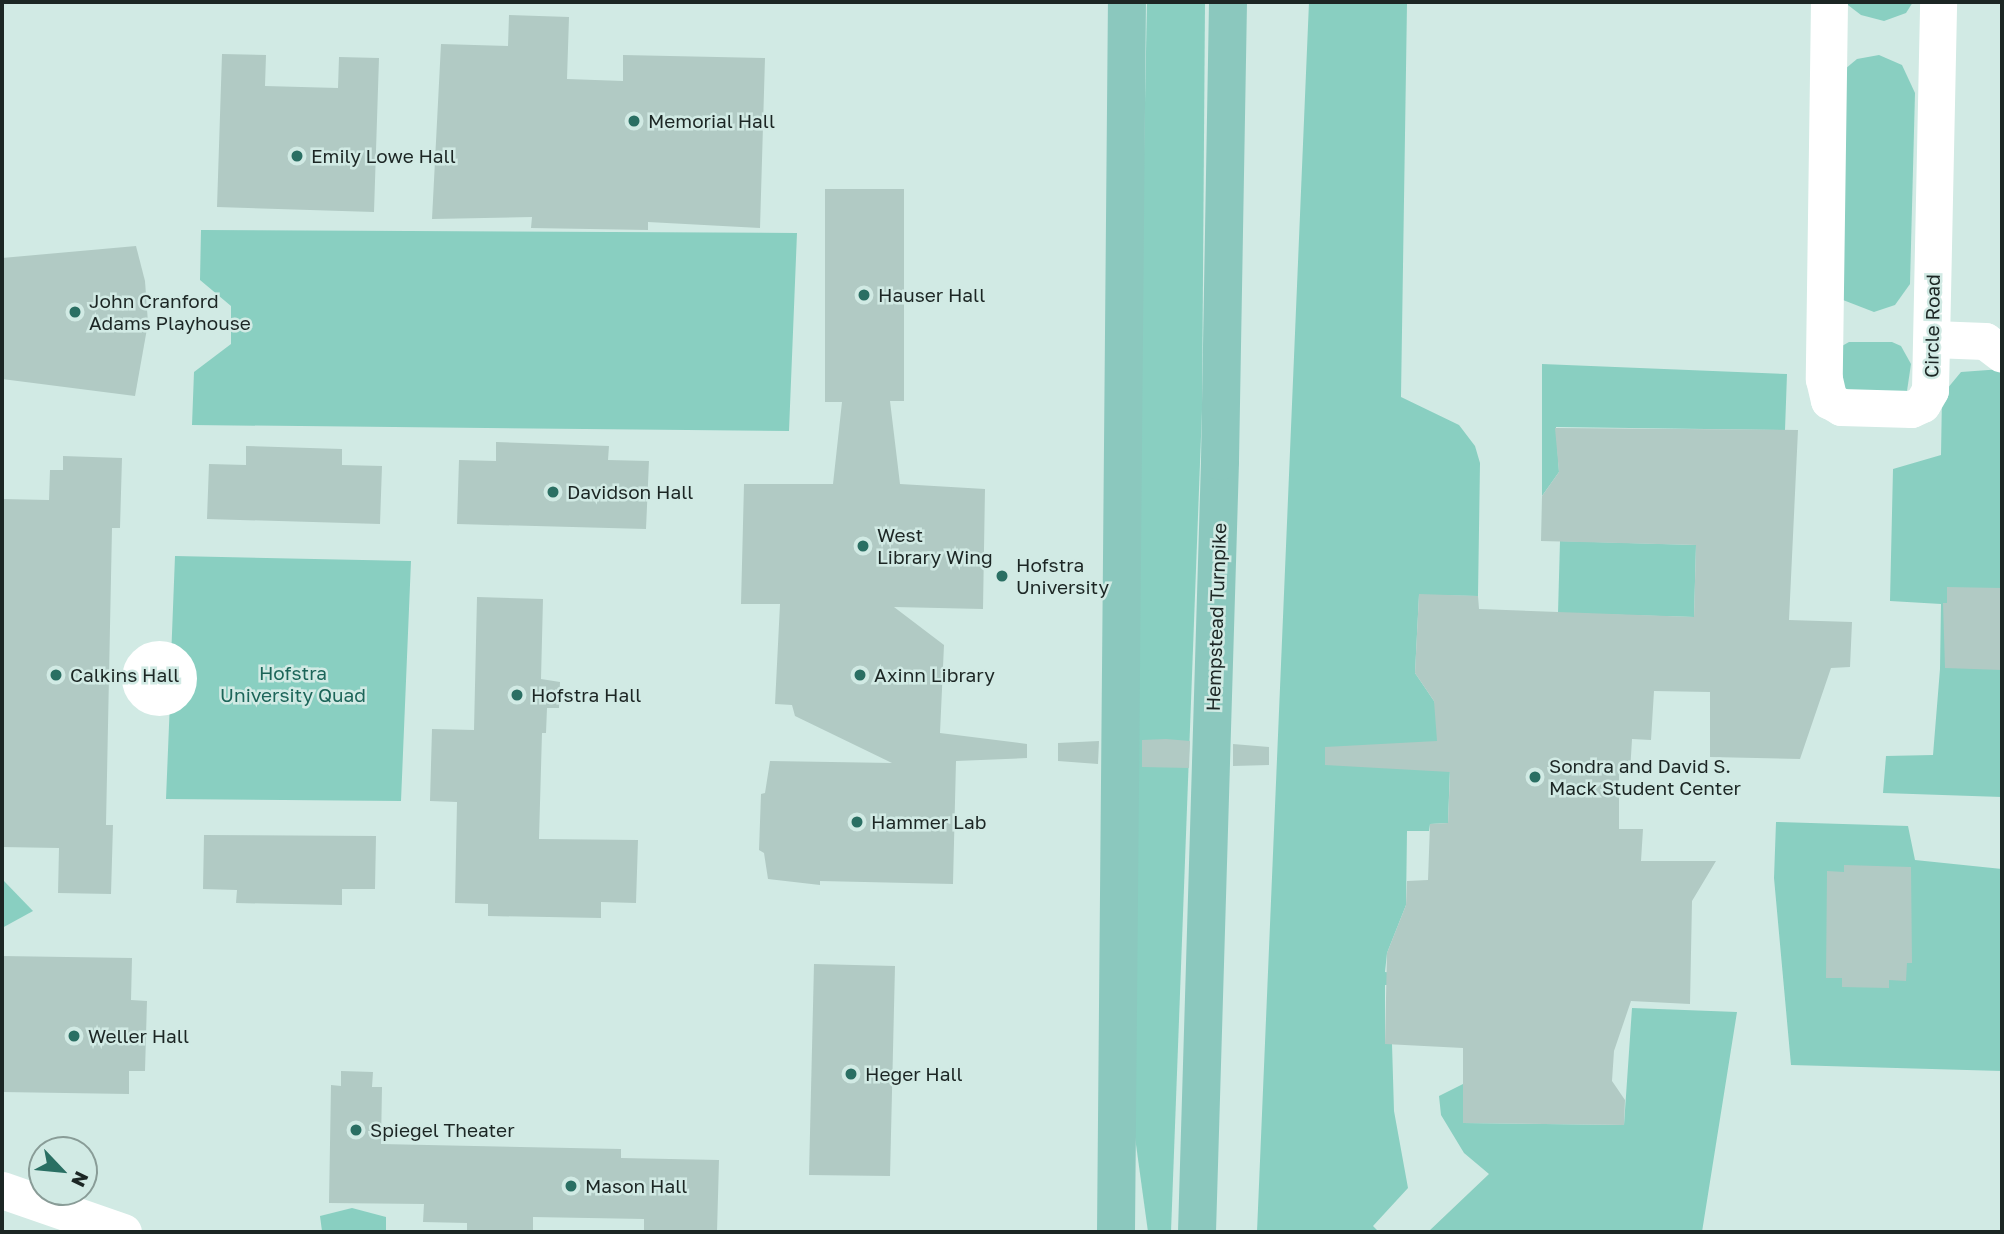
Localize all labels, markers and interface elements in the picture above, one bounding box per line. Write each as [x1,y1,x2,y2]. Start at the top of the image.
place label: Memorial Hall [648,110,775,132]
marker: Memorial Hall [626,113,642,129]
place label: Emily Lowe Hall [311,145,456,167]
marker: Emily Lowe Hall [289,148,305,164]
street label: Circle Road [1920,274,1944,378]
place label: Hauser Hall [878,284,985,306]
marker: Hauser Hall [856,287,872,303]
place label: John Cranford Adams Playhouse [89,290,251,334]
marker: John Cranford Adams Playhouse [67,304,83,320]
place label: Davidson Hall [567,481,693,503]
marker: Davidson Hall [545,484,561,500]
street label: Hempstead Turnpike [1201,522,1231,712]
place label: West Library Wing [877,524,993,568]
marker: West Library Wing [855,538,871,554]
place label: Hofstra University [1016,554,1109,598]
marker: Hofstra University [994,568,1010,584]
park label: Hofstra University Quad [220,662,366,706]
place label: Calkins Hall [70,664,179,686]
place label: Axinn Library [874,664,995,686]
marker: Calkins Hall [48,667,64,683]
marker: Axinn Library [852,667,868,683]
place label: Hofstra Hall [531,684,641,706]
marker: Hofstra Hall [509,687,525,703]
place label: Sondra and David S. Mack Student Center [1549,755,1741,799]
marker: Sondra and David S. Mack Student Center [1527,769,1543,785]
place label: Hammer Lab [871,811,986,833]
marker: Hammer Lab [849,814,865,830]
place label: Weller Hall [88,1025,189,1047]
marker: Weller Hall [66,1028,82,1044]
place label: Heger Hall [865,1063,963,1085]
marker: Heger Hall [843,1066,859,1082]
place label: Spiegel Theater [370,1119,515,1141]
marker: Spiegel Theater [348,1122,364,1138]
north arrow [28,1136,98,1206]
text: N [67,1168,94,1191]
place label: Mason Hall [585,1175,687,1197]
marker: Mason Hall [563,1178,579,1194]

